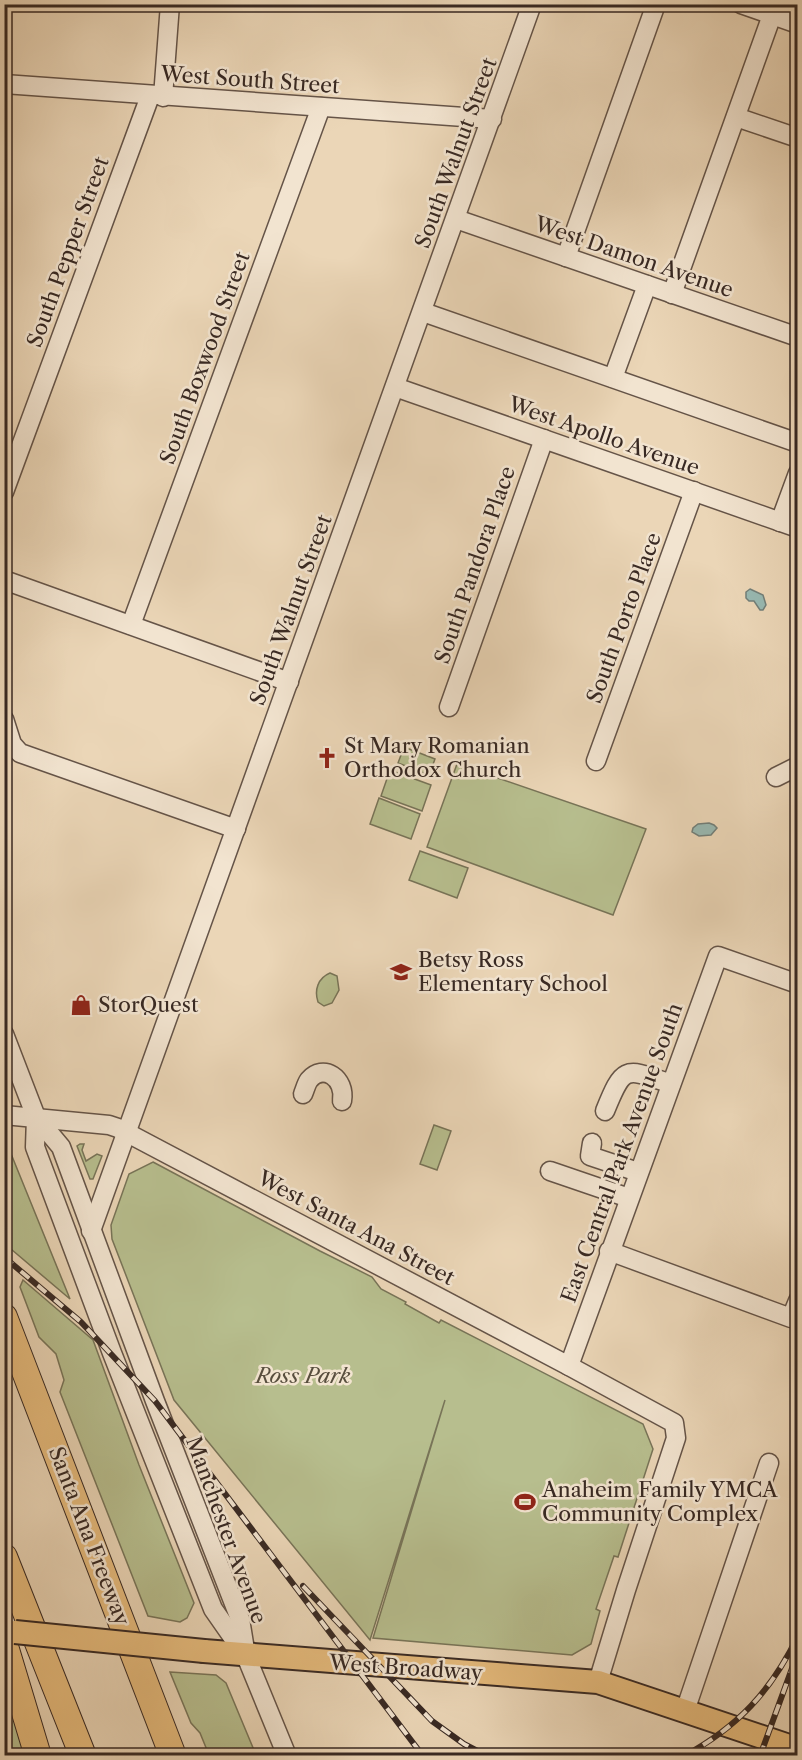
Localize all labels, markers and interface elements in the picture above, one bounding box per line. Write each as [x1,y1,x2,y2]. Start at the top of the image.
street label: South Walnut Street [409,54,502,251]
street label: West South Street [159,61,341,98]
street label: South Pepper Street [21,153,114,350]
street label: West Damon Avenue [531,211,737,302]
street label: South Boxwood Street [154,248,255,467]
street label: West Apollo Avenue [504,391,703,480]
street label: South Pandora Place [429,463,520,667]
street label: South Walnut Street [244,511,337,708]
street label: South Porto Place [581,529,666,706]
place label: St Mary Romanian Orthodox Church [344,733,530,782]
church icon: St Mary Romanian Orthodox Church [315,746,339,770]
place label: Betsy Ross Elementary School [418,947,608,996]
school or university icon: Betsy Ross Elementary School [389,960,413,984]
place label: StorQuest [98,992,199,1017]
shop icon: StorQuest [69,993,93,1017]
street label: East Central Park Avenue South [556,1000,687,1306]
street label: West Santa Ana Street [253,1165,459,1290]
park label: Ross Park [254,1363,350,1388]
street label: Manchester Avenue [181,1433,272,1627]
street label: Santa Ana Freeway [44,1443,135,1629]
place label: Anaheim Family YMCA Community Complex [541,1477,778,1526]
sports icon: Anaheim Family YMCA Community Complex [513,1490,537,1514]
street label: West Broadway [327,1650,484,1685]

